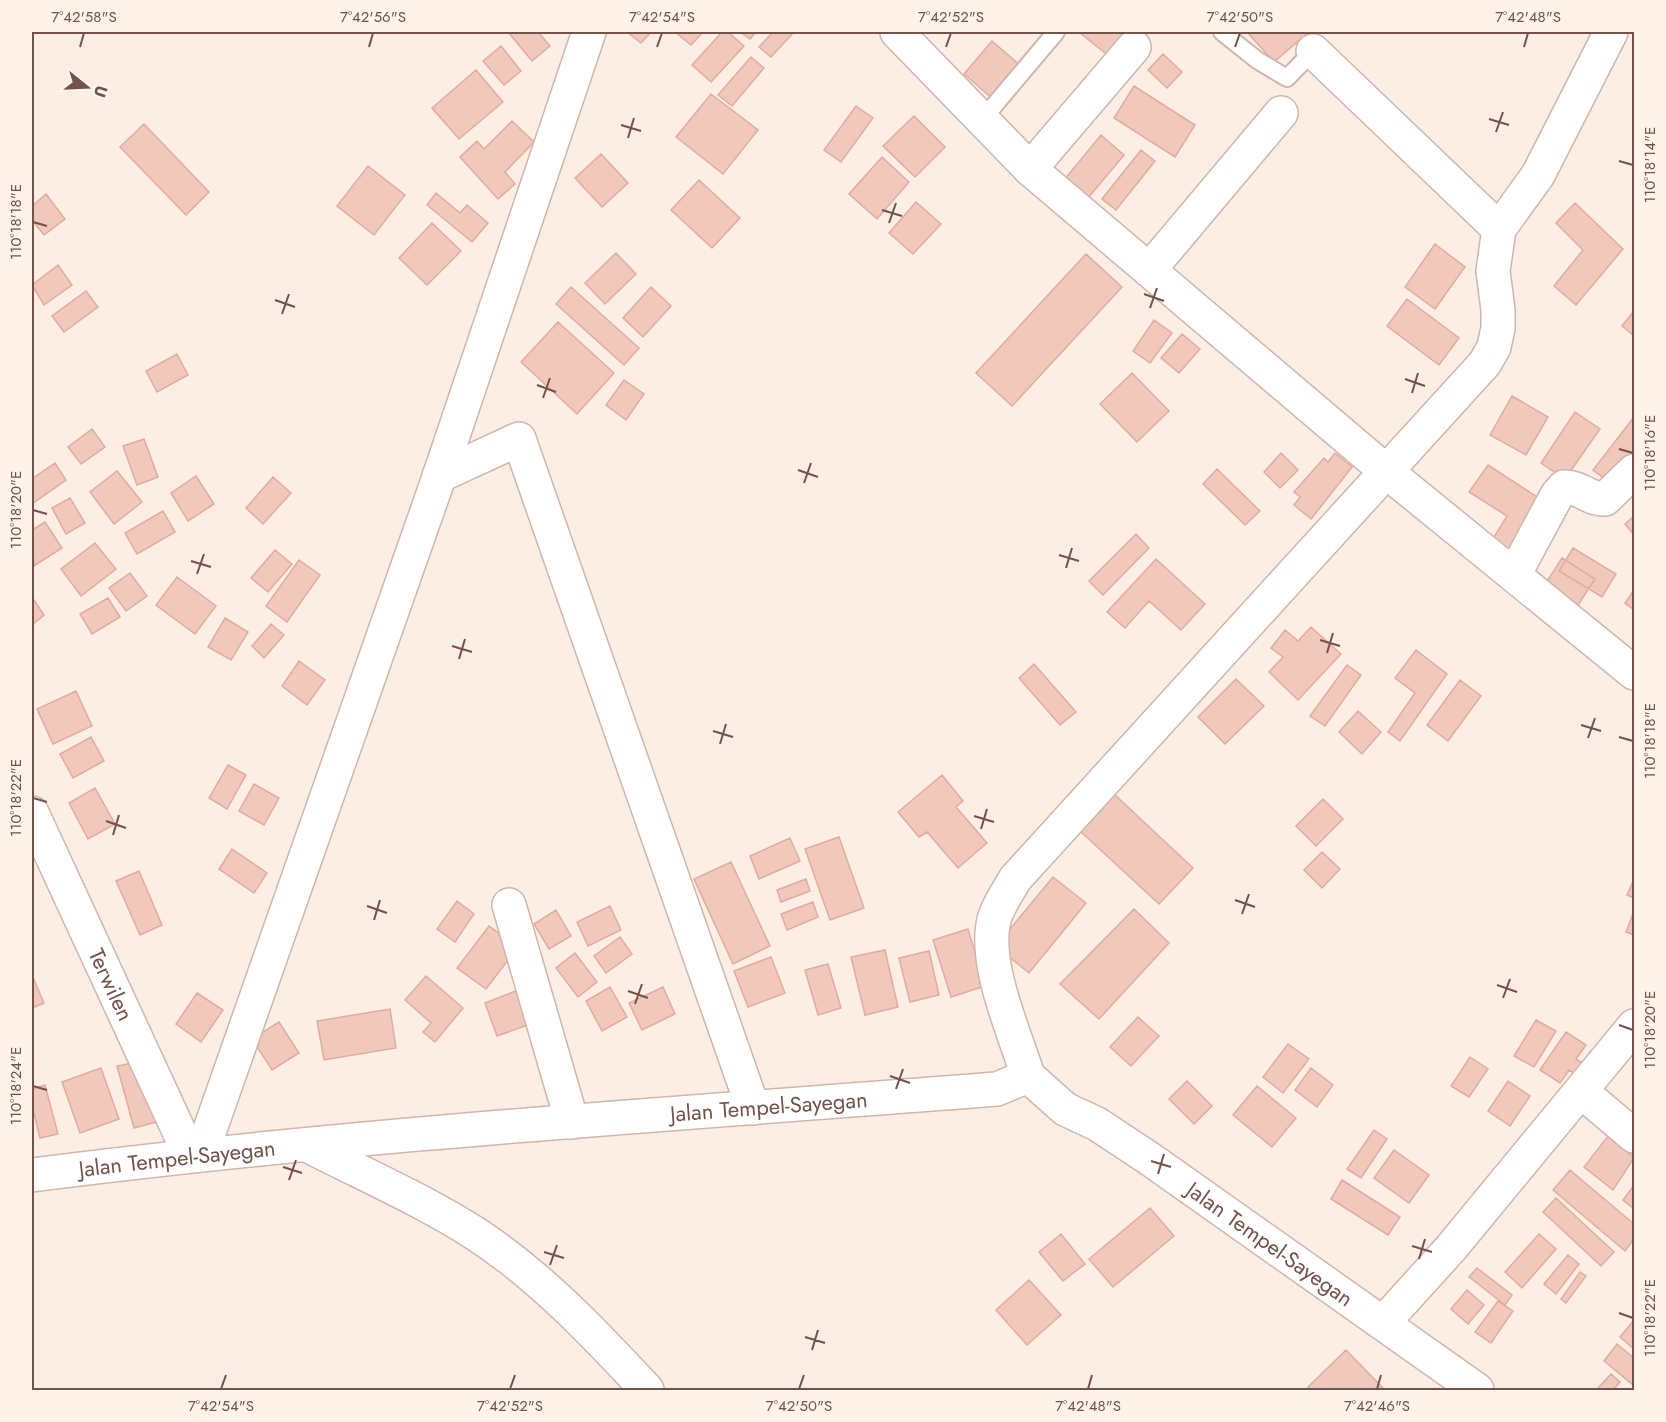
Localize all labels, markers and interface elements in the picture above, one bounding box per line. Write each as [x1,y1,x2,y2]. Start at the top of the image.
text: 7°42'58"S [51,6,117,28]
text: 7°42'56"S [340,6,406,28]
text: 7°42'54"S [629,6,695,28]
text: 7°42'52"S [918,6,984,28]
text: 7°42'50"S [1207,6,1273,28]
text: 7°42'48"S [1495,6,1561,28]
north arrow [57,57,117,117]
text: U [88,83,113,100]
text: 110°18'14"E [1639,127,1661,203]
text: 110°18'18"E [5,184,27,260]
text: 110°18'16"E [1639,415,1661,491]
text: 110°18'20"E [5,471,27,549]
text: 110°18'18"E [1639,703,1661,779]
text: 110°18'22"E [5,759,27,837]
street label: Terwilen [81,943,142,1026]
text: 110°18'20"E [1639,991,1661,1069]
text: 110°18'24"E [5,1047,27,1125]
street label: Jalan Tempel-Sayegan [666,1083,869,1130]
street label: Jalan Tempel-Sayegan [74,1132,277,1185]
street label: Jalan Tempel-Sayegan [1178,1172,1360,1314]
text: 110°18'22"E [1639,1279,1661,1357]
text: 7°42'54"S [188,1395,254,1417]
text: 7°42'52"S [477,1395,543,1417]
text: 7°42'50"S [766,1395,832,1417]
text: 7°42'48"S [1055,1395,1121,1417]
text: 7°42'46"S [1344,1395,1410,1417]

